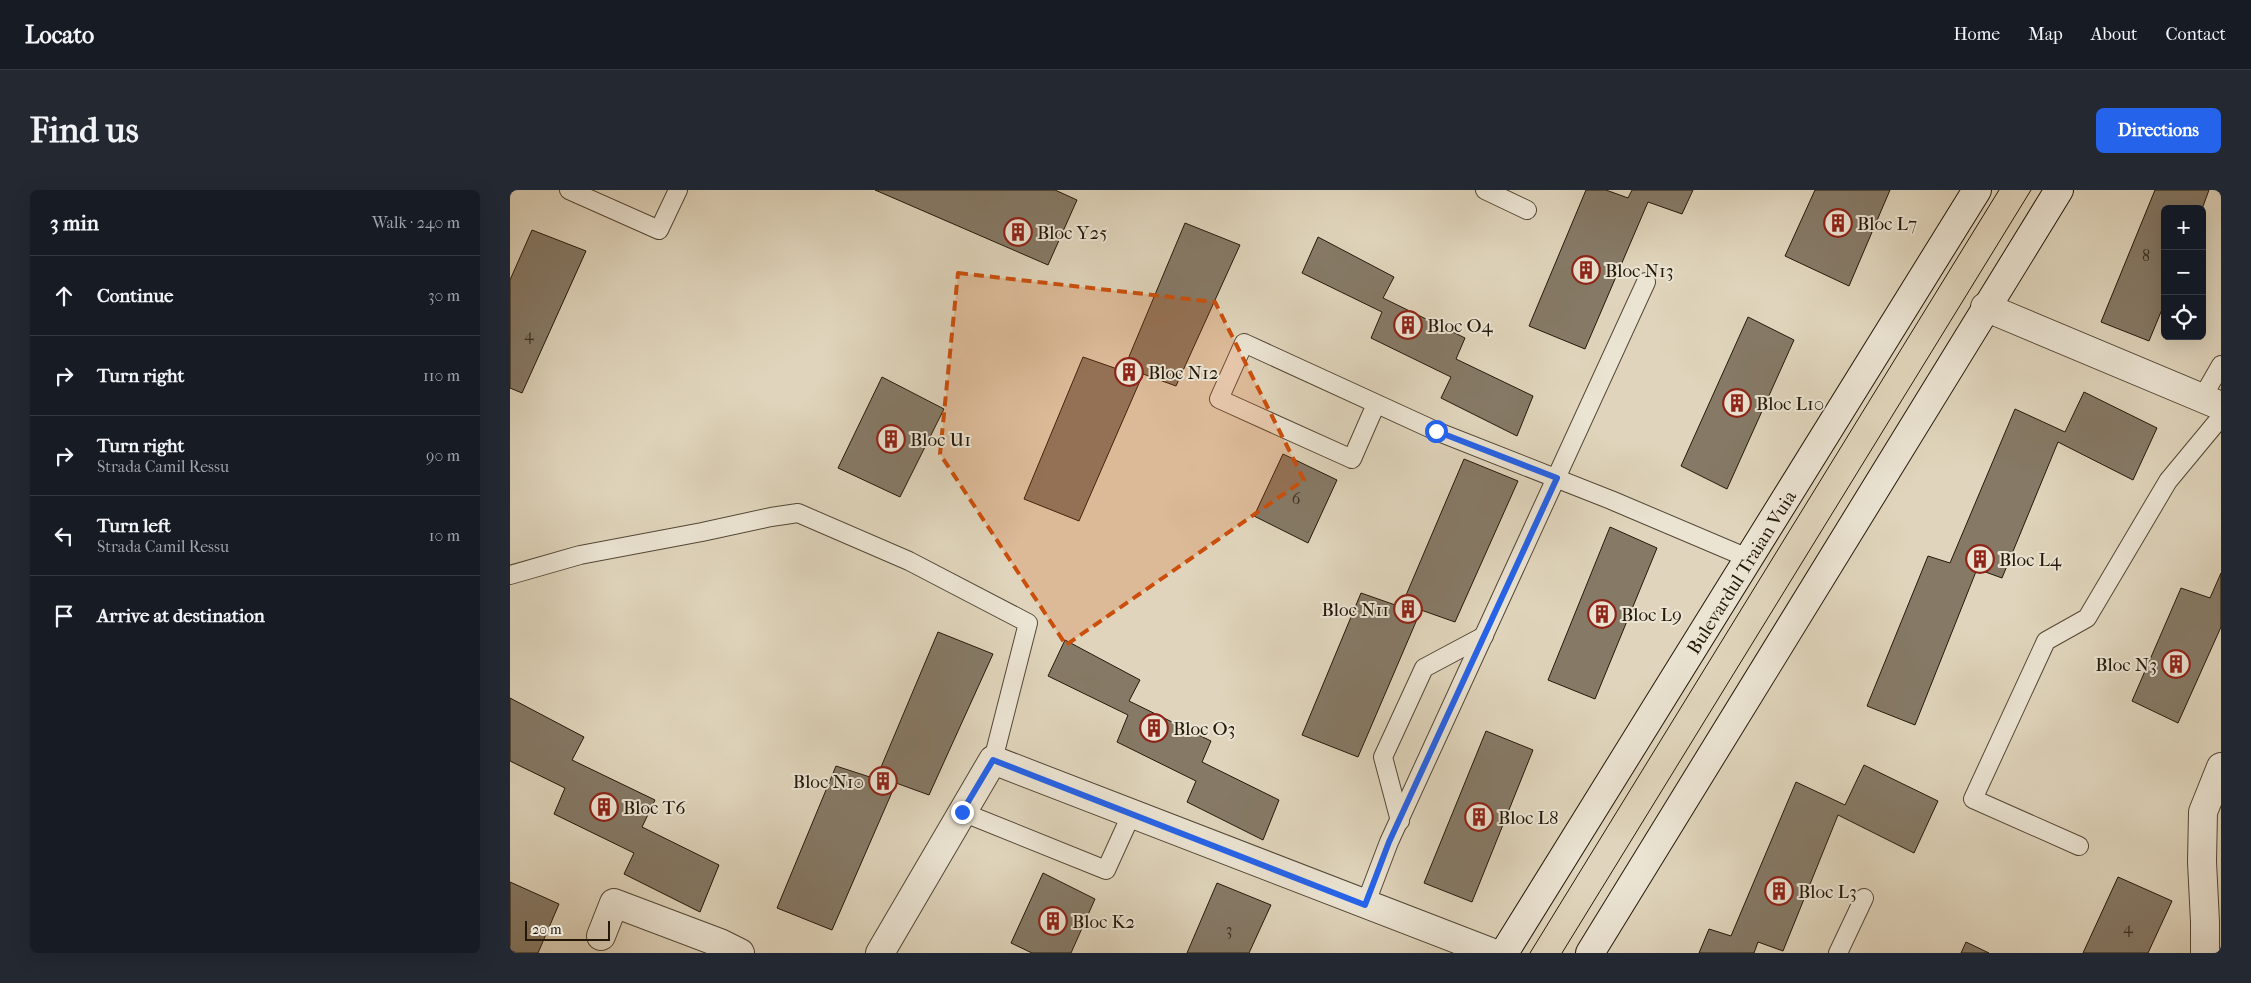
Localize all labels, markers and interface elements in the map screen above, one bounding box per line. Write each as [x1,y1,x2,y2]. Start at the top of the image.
text: Locato [25,21,94,49]
text: Home [1953,24,2000,45]
text: Map [2028,24,2063,45]
text: About [2091,24,2137,45]
text: Contact [2165,24,2226,45]
button: Directions [2096,108,2221,153]
text: Find us [30,110,139,151]
map controls [2161,205,2206,340]
button: + [2161,205,2206,250]
building icon: Bloc L7 [1823,208,1853,238]
text: 3 min [50,211,99,235]
text: Walk · 240 m [372,213,460,232]
place label: Bloc L7 [1857,213,1917,235]
building icon: Bloc Y25 [1003,217,1033,247]
place label: Bloc Y25 [1037,222,1107,244]
house number: 8 [2142,246,2150,265]
button: − [2161,250,2206,295]
building icon: Bloc N13 [1571,255,1601,285]
place label: Bloc N13 [1605,260,1674,282]
icon: ahead [50,282,78,310]
text: Continue [97,285,173,307]
text: 30 m [428,286,460,305]
button: locate [2161,295,2206,340]
building icon: Bloc O4 [1393,310,1423,340]
place label: Bloc O4 [1427,315,1494,337]
house number: 4 [524,325,534,344]
building icon: Bloc N12 [1114,357,1144,387]
icon: right [50,362,78,390]
place label: Bloc N12 [1148,362,1219,384]
text: Turn right [97,365,184,387]
text: 110 m [423,366,460,385]
building icon: Bloc L10 [1722,388,1752,418]
place label: Bloc L10 [1756,393,1824,415]
route start [1425,420,1448,443]
building icon: Bloc U1 [876,424,906,454]
place label: Bloc U1 [910,429,971,451]
text: Turn right [97,435,184,457]
icon: right [50,442,78,470]
text: 90 m [426,446,460,465]
text: Strada Camil Ressu [97,457,229,476]
street label: Bulevardul Traian Vuia [1683,486,1801,658]
house number: 6 [1292,489,1301,508]
text: Turn left [97,515,171,537]
icon: left [50,522,78,550]
text: 10 m [429,526,460,545]
text: Strada Camil Ressu [97,537,229,556]
building icon: Bloc L4 [1965,544,1995,574]
place label: Bloc L4 [1999,549,2062,571]
building icon: Bloc N11 [1393,594,1423,624]
place label: Bloc N11 [1321,599,1389,621]
building icon: Bloc L9 [1587,599,1617,629]
icon: arrive [50,602,78,630]
place label: Bloc L9 [1621,604,1682,626]
text: Arrive at destination [97,605,265,627]
building icon: Bloc N3 [2161,649,2191,679]
place label: Bloc N3 [2095,654,2157,676]
building icon: Bloc O3 [1139,713,1169,743]
place label: Bloc O3 [1173,718,1235,740]
building icon: Bloc N10 [868,766,898,796]
place label: Bloc N10 [793,771,864,793]
building icon: Bloc T6 [589,792,619,822]
place label: Bloc T6 [623,797,686,819]
route end [951,801,974,824]
building icon: Bloc L8 [1464,802,1494,832]
place label: Bloc L8 [1498,807,1559,829]
building icon: Bloc L3 [1764,876,1794,906]
place label: Bloc L3 [1798,881,1857,903]
building icon: Bloc K2 [1038,906,1068,936]
place label: Bloc K2 [1072,911,1135,933]
scale bar [525,918,610,941]
house number: 4 [2123,918,2133,937]
house number: 3 [1226,920,1232,939]
text: 20 m [532,921,562,938]

